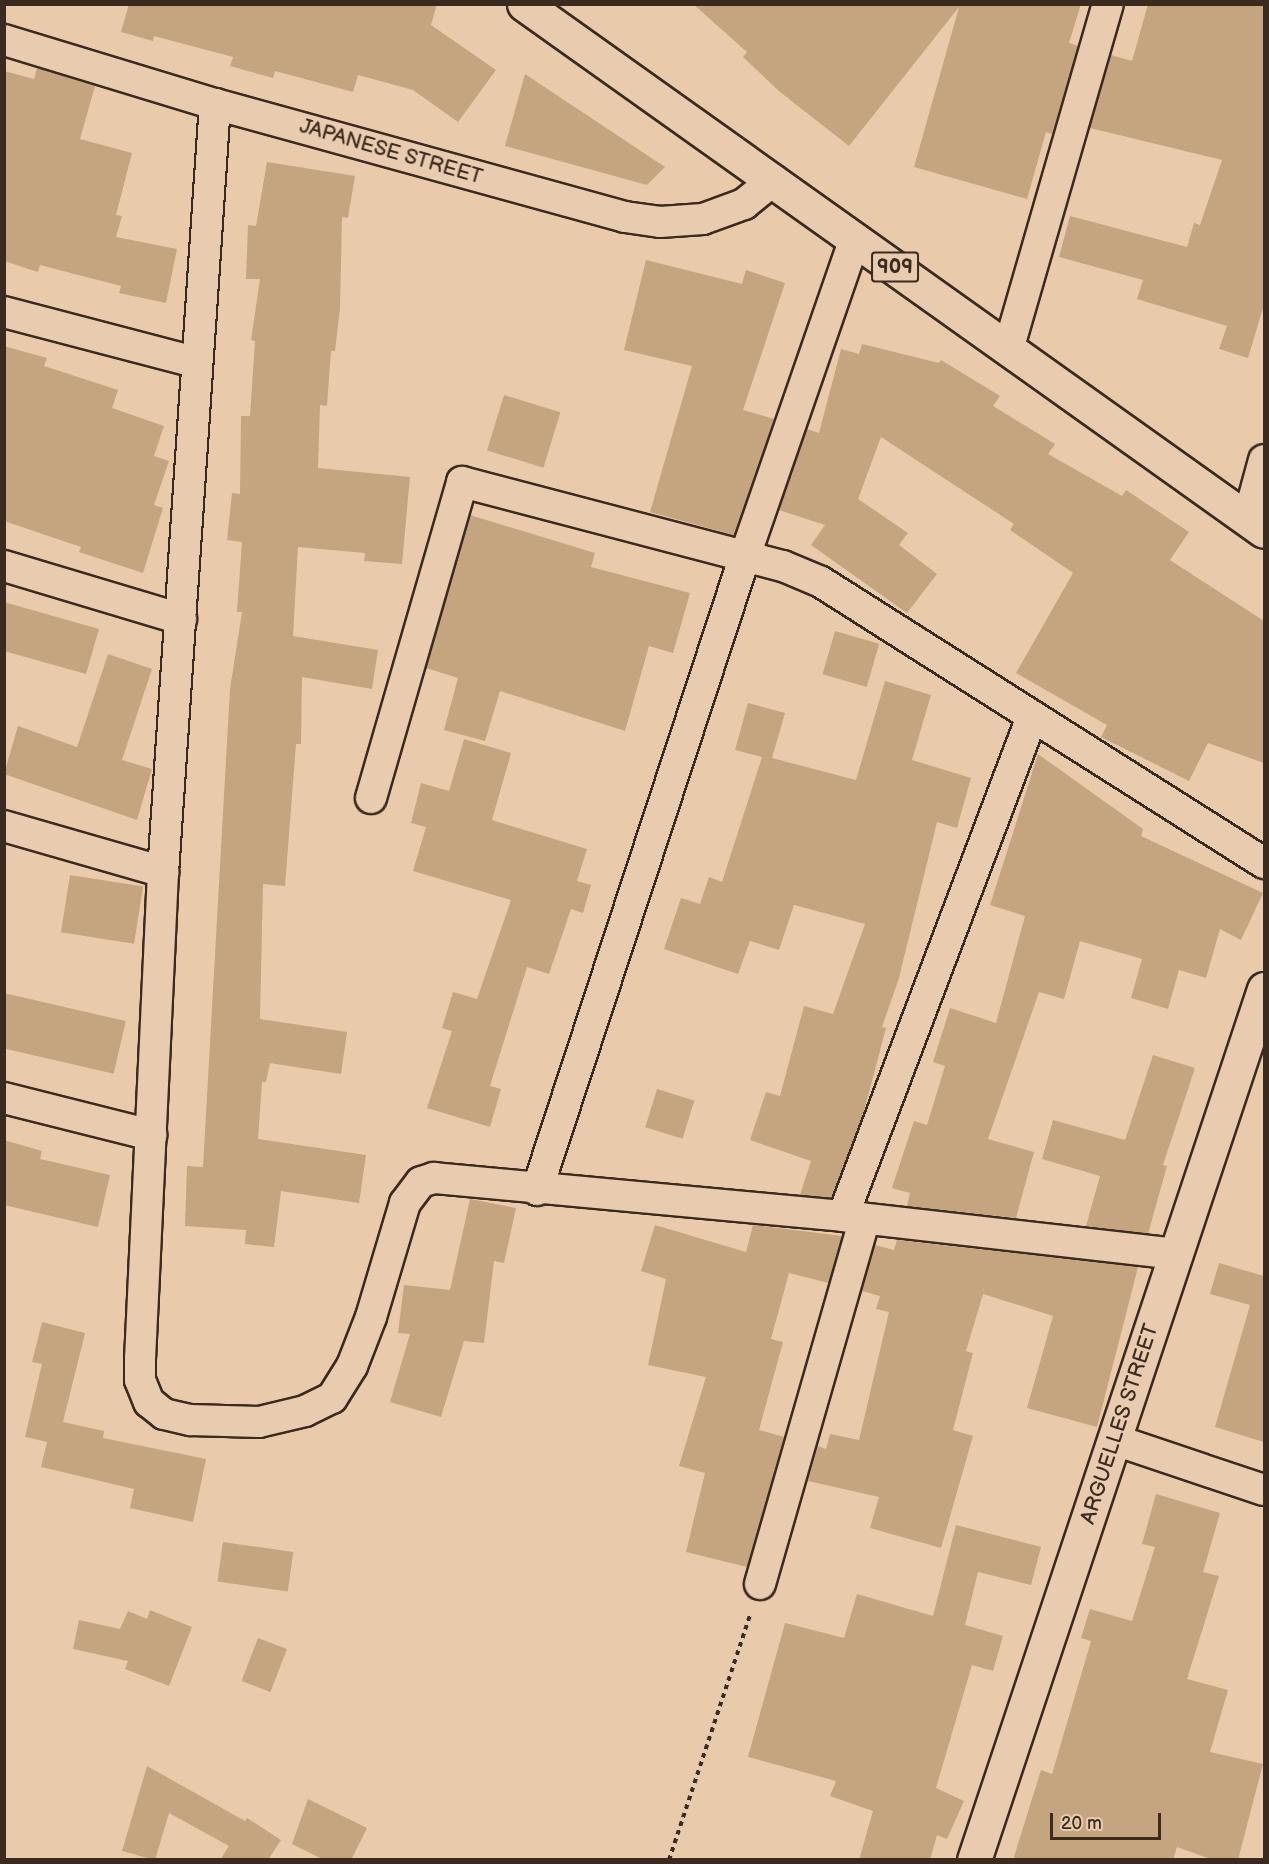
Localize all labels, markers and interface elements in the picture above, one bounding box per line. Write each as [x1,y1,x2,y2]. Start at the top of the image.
street label: JAPANESE STREET [296,114,486,190]
road number: 909 [871,250,919,284]
street label: ARGUELLES STREET [1076,1321,1164,1527]
scale bar [1053,1801,1164,1839]
text: 20 m [1061,1813,1102,1834]

